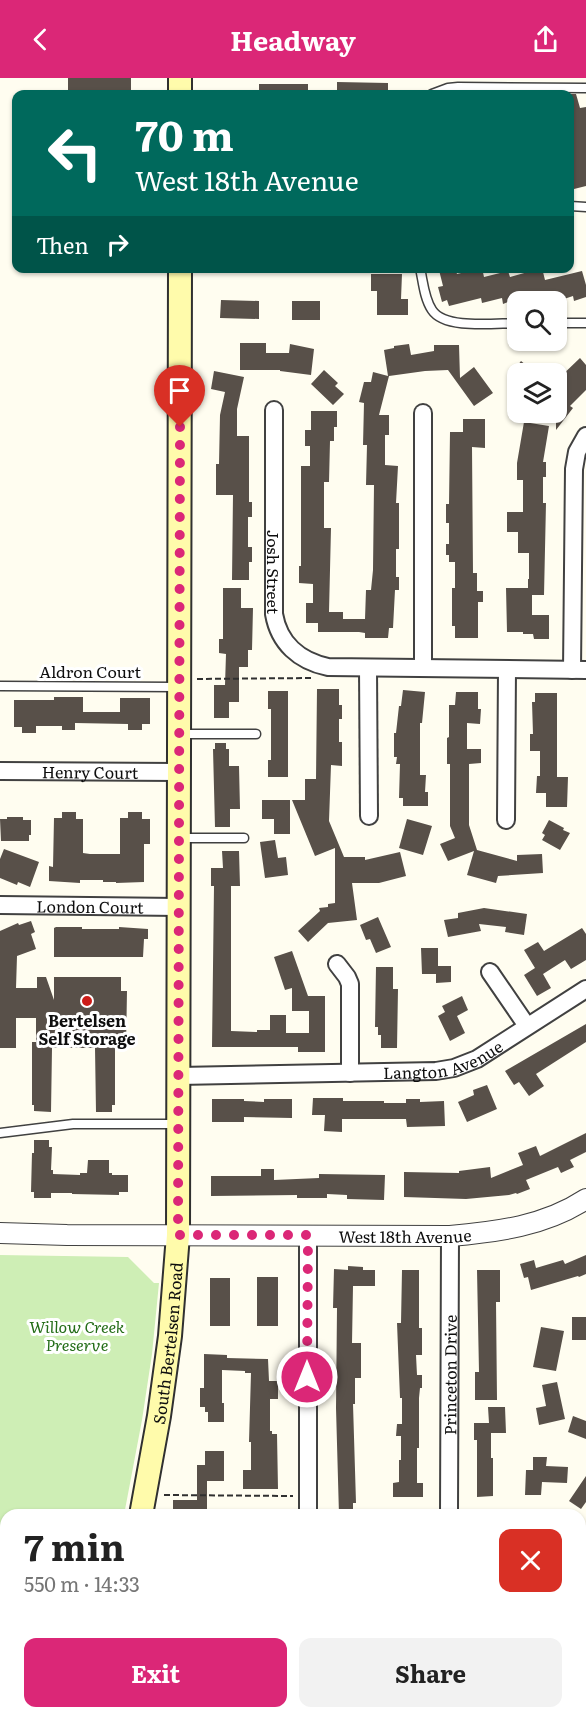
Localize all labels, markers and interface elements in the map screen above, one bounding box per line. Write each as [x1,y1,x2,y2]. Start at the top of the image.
text: Headway [230,19,356,59]
icon: back [24,23,57,56]
icon: share [529,23,562,56]
text: 70 m [135,102,234,164]
icon: left [36,114,114,192]
text: West 18th Avenue [135,159,359,199]
text: Then [36,228,89,261]
icon: right [101,228,134,261]
map controls [507,291,567,423]
button: search [507,291,567,351]
button: layers [507,363,567,423]
pin [154,365,205,427]
icon: arrive [163,374,196,407]
street label: Josh Street [262,530,286,615]
street label: Aldron Court [39,659,141,683]
street label: Henry Court [42,759,139,784]
street label: London Court [36,893,144,919]
marker: Bertelsen Self Storage [80,994,94,1008]
place label: Bertelsen Self Storage [38,1008,136,1050]
street label: Langton Avenue [383,1034,507,1084]
street label: West 18th Avenue [339,1222,472,1248]
street label: South Bertelsen Road [146,1261,188,1426]
park label: Willow Creek Preserve [29,1314,125,1356]
street label: Princeton Drive [437,1315,462,1435]
position arrow [275,1345,339,1409]
text: 7 min [24,1519,125,1572]
button: close [499,1529,562,1592]
text: 550 m · 14:33 [24,1568,140,1598]
button: Exit [24,1638,287,1707]
button: Share [299,1638,562,1707]

